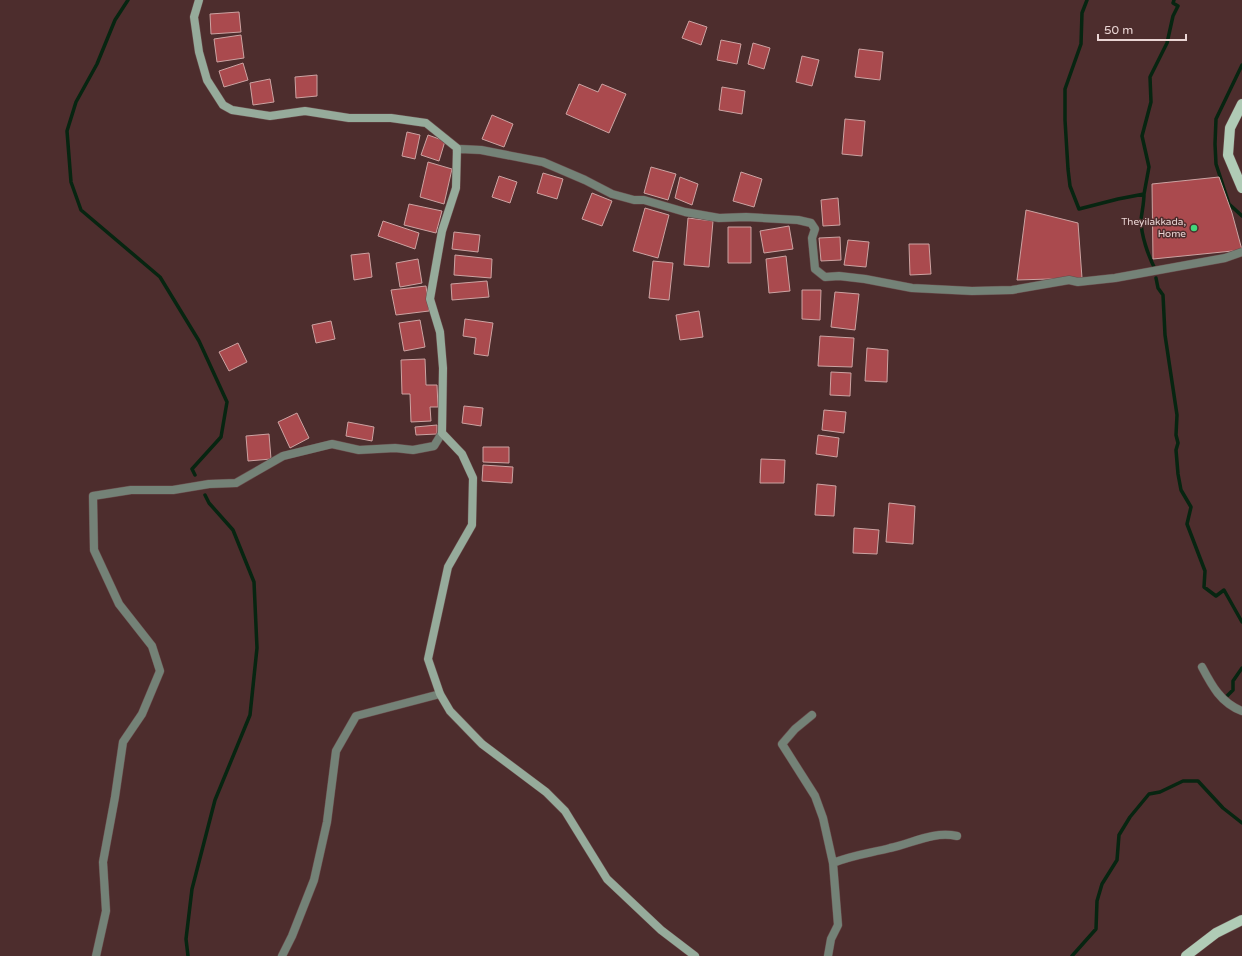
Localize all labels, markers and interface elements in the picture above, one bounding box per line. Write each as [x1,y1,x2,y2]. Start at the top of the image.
scale bar [1098,16,1186,42]
text: 50 m [1104,23,1133,37]
place label: Theyilakkada, Home [1121,216,1186,240]
marker: Theyilakkada, Home [1189,223,1199,233]

